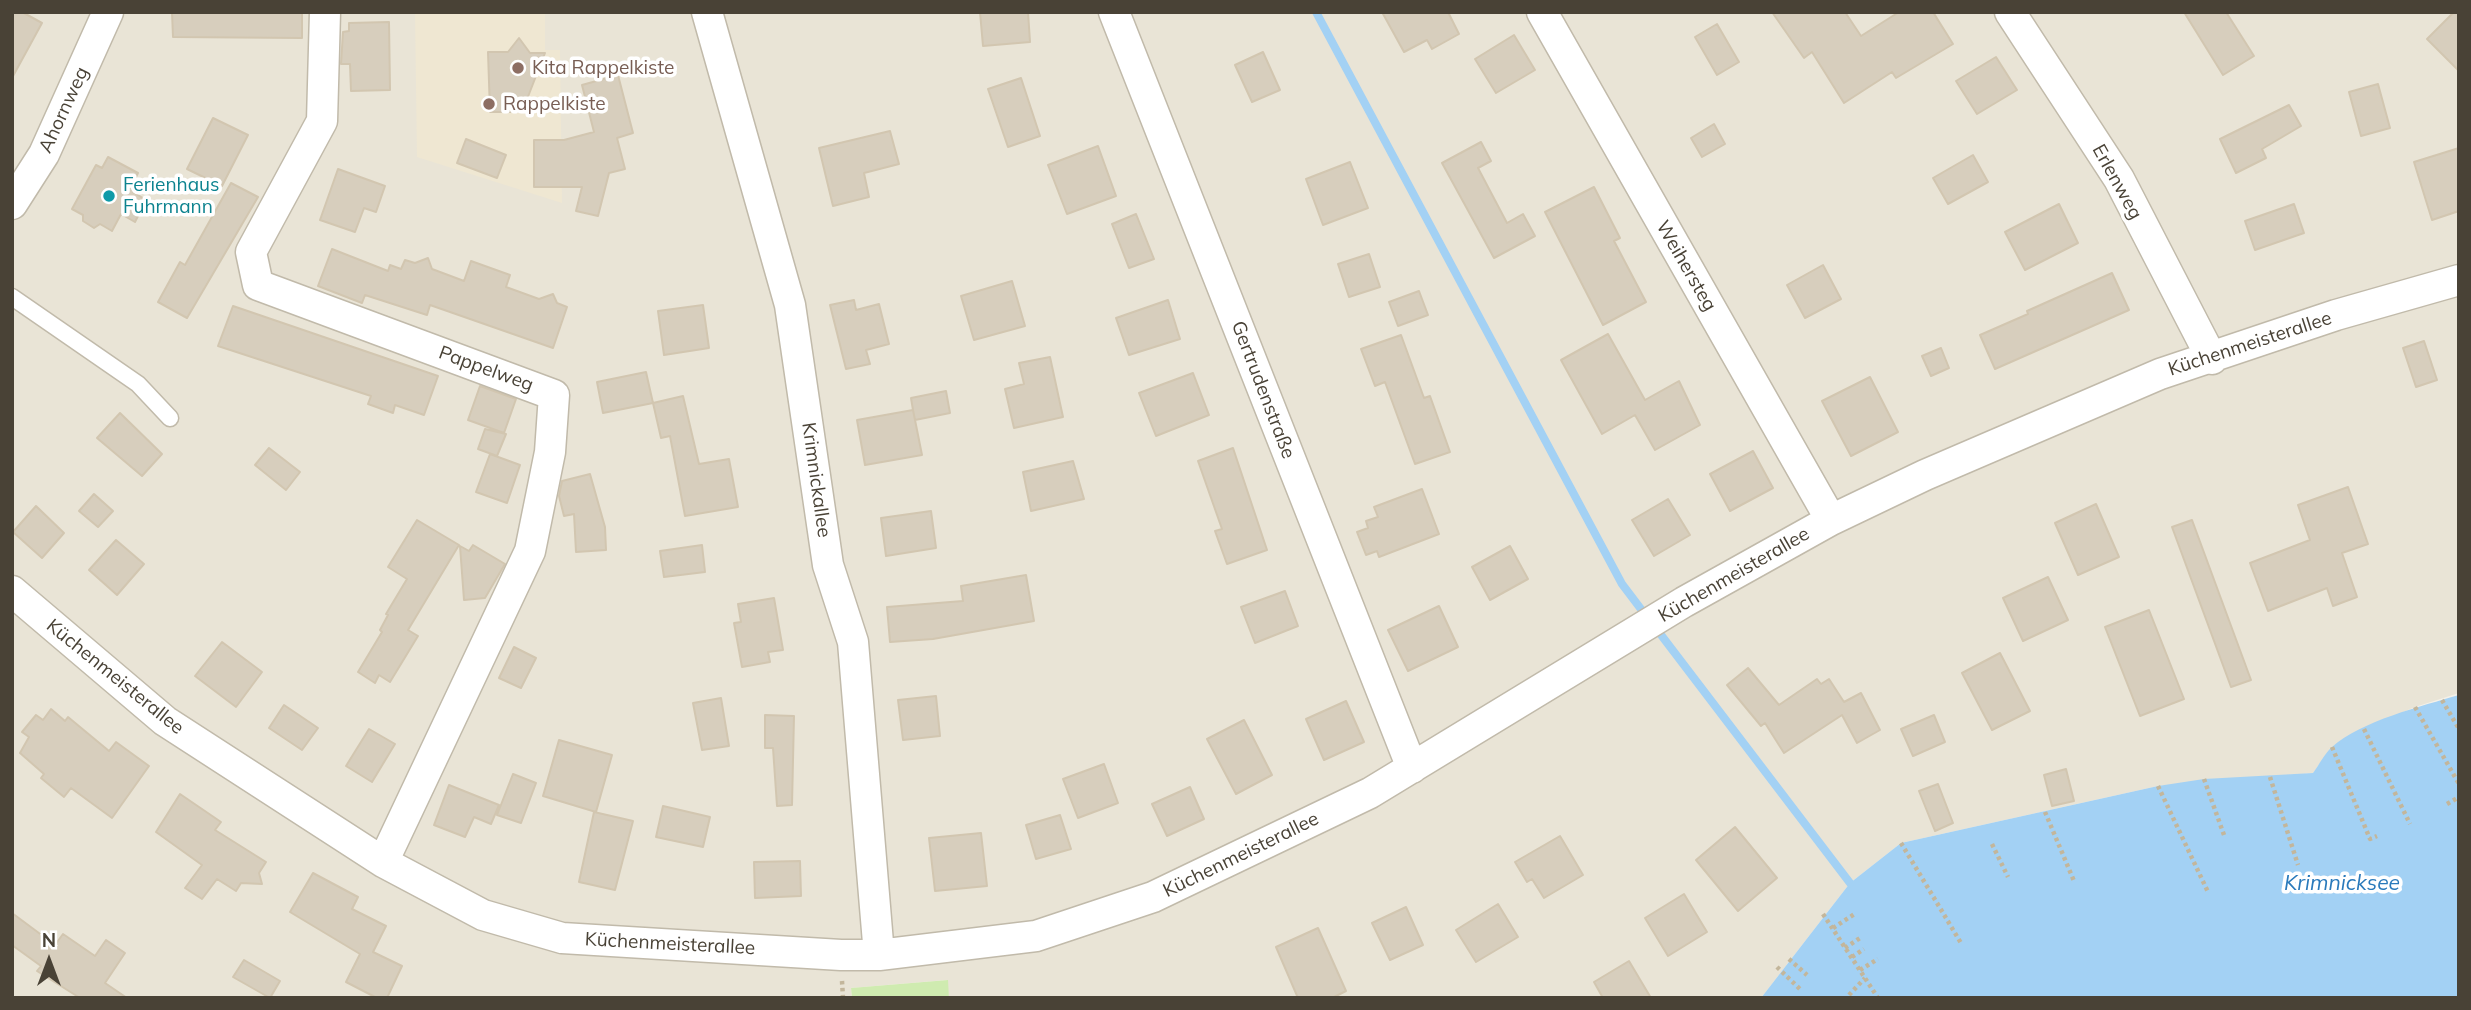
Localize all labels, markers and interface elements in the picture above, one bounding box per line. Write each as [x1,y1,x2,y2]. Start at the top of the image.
place label: Kita Rappelkiste [532,57,674,79]
marker: Kita Rappelkiste [510,60,526,76]
street label: Ahornweg [34,63,94,157]
place label: Rappelkiste [503,93,606,115]
marker: Rappelkiste [481,96,497,112]
street label: Erlenweg [2087,141,2147,223]
place label: Ferienhaus Fuhrmann [123,174,219,218]
marker: Ferienhaus Fuhrmann [101,188,117,204]
street label: Weihersteg [1651,217,1721,315]
street label: Küchenmeisterallee [2165,307,2335,381]
street label: Gertrudenstraße [1226,318,1300,462]
street label: Pappelweg [436,341,536,397]
street label: Krimnickallee [797,421,835,539]
street label: Küchenmeisterallee [1654,523,1814,627]
street label: Küchenmeisterallee [42,614,188,740]
street label: Küchenmeisterallee [1159,807,1323,903]
water label: Krimnicksee [2284,871,2400,897]
north arrow [14,926,84,996]
text: N [42,928,56,952]
street label: Küchenmeisterallee [584,928,756,960]

